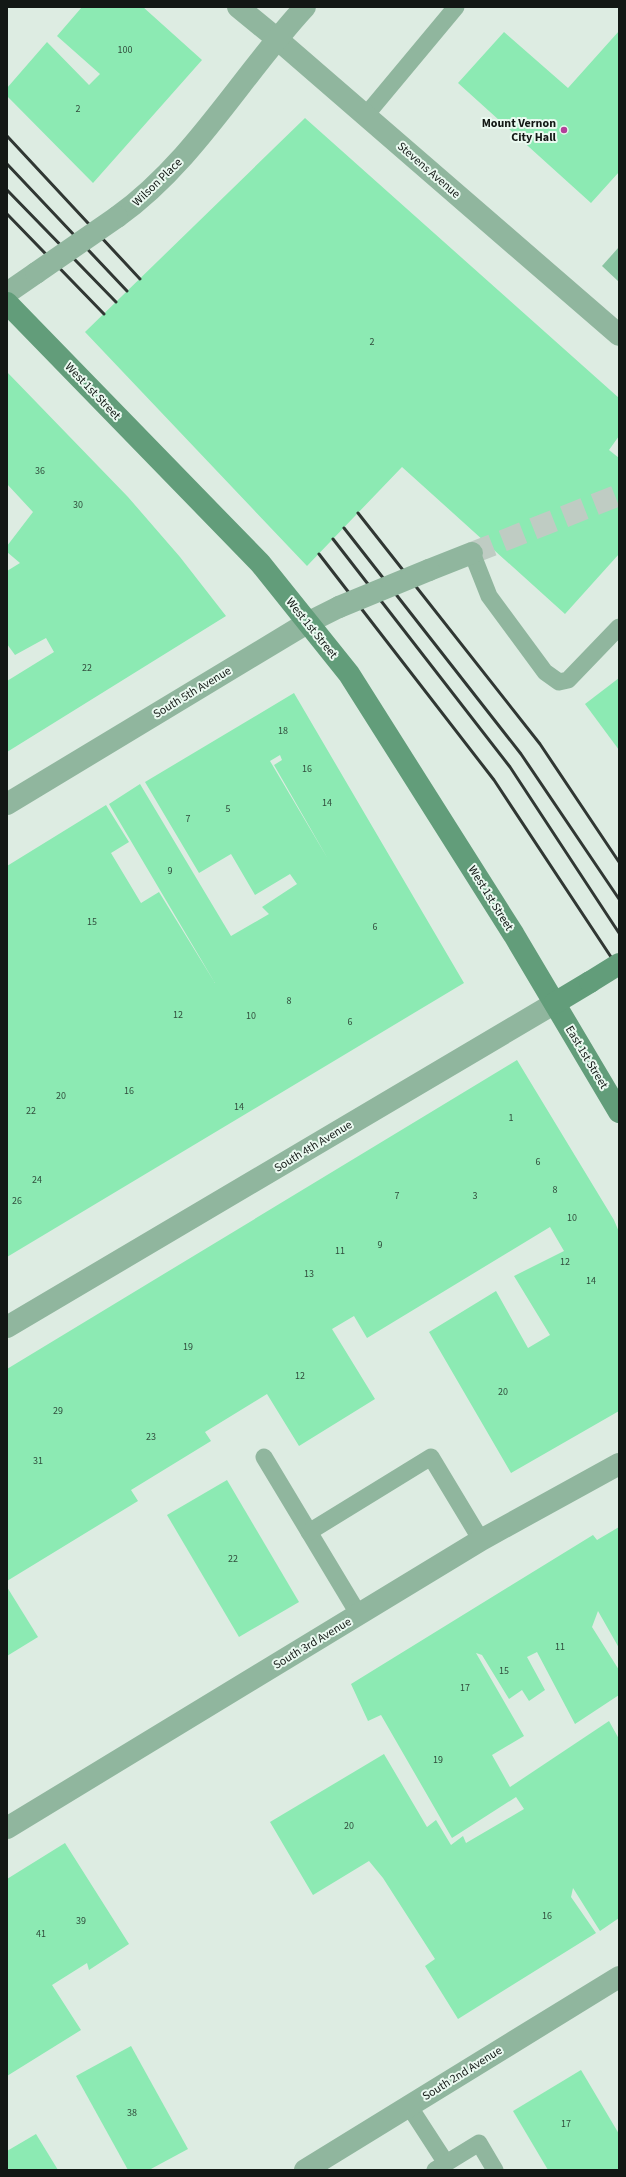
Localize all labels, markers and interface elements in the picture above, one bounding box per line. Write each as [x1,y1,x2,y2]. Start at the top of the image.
house number: 100 [118,43,132,57]
house number: 2 [76,102,81,116]
place label: Mount Vernon City Hall [482,115,557,146]
marker: Mount Vernon City Hall [559,125,569,135]
street label: Stevens Avenue [393,138,464,203]
street label: Wilson Place [129,154,186,210]
house number: 2 [370,335,375,349]
street label: West 1st Street [61,359,124,424]
house number: 36 [35,464,45,478]
house number: 30 [73,498,83,512]
street label: West 1st Street [282,594,341,662]
house number: 22 [82,661,92,675]
street label: South 5th Avenue [150,662,235,722]
house number: 18 [278,724,288,738]
house number: 16 [302,762,312,776]
house number: 14 [322,796,332,810]
house number: 5 [226,802,231,816]
house number: 7 [186,812,191,826]
street label: West 1st Street [464,862,517,934]
house number: 9 [168,864,173,878]
house number: 15 [87,915,97,929]
house number: 6 [373,920,378,934]
house number: 8 [287,994,292,1008]
house number: 12 [173,1008,183,1022]
house number: 10 [246,1009,256,1023]
house number: 6 [348,1015,353,1029]
street label: East 1st Street [561,1022,612,1092]
house number: 16 [124,1084,134,1098]
house number: 20 [56,1089,66,1103]
house number: 14 [234,1100,244,1114]
house number: 22 [26,1104,36,1118]
house number: 1 [509,1111,514,1125]
street label: South 4th Avenue [271,1116,356,1176]
house number: 6 [536,1155,541,1169]
house number: 24 [32,1173,42,1187]
house number: 8 [553,1183,558,1197]
house number: 7 [395,1189,400,1203]
house number: 3 [473,1189,478,1203]
house number: 26 [12,1194,22,1208]
house number: 10 [567,1211,577,1225]
house number: 9 [378,1238,383,1252]
house number: 11 [335,1244,345,1258]
house number: 12 [560,1255,570,1269]
house number: 13 [304,1267,314,1281]
house number: 14 [586,1274,596,1288]
house number: 19 [183,1340,193,1354]
house number: 12 [295,1369,305,1383]
house number: 20 [498,1385,508,1399]
house number: 29 [53,1404,63,1418]
house number: 23 [146,1430,156,1444]
house number: 31 [33,1454,43,1468]
house number: 22 [228,1552,238,1566]
street label: South 3rd Avenue [270,1613,355,1674]
house number: 11 [555,1640,565,1654]
house number: 15 [499,1664,509,1678]
house number: 17 [460,1681,470,1695]
house number: 19 [433,1753,443,1767]
house number: 20 [344,1819,354,1833]
house number: 16 [542,1909,552,1923]
house number: 39 [76,1914,86,1928]
house number: 41 [36,1927,46,1941]
street label: South 2nd Avenue [419,2042,505,2105]
house number: 38 [127,2106,137,2120]
house number: 17 [561,2117,571,2131]

